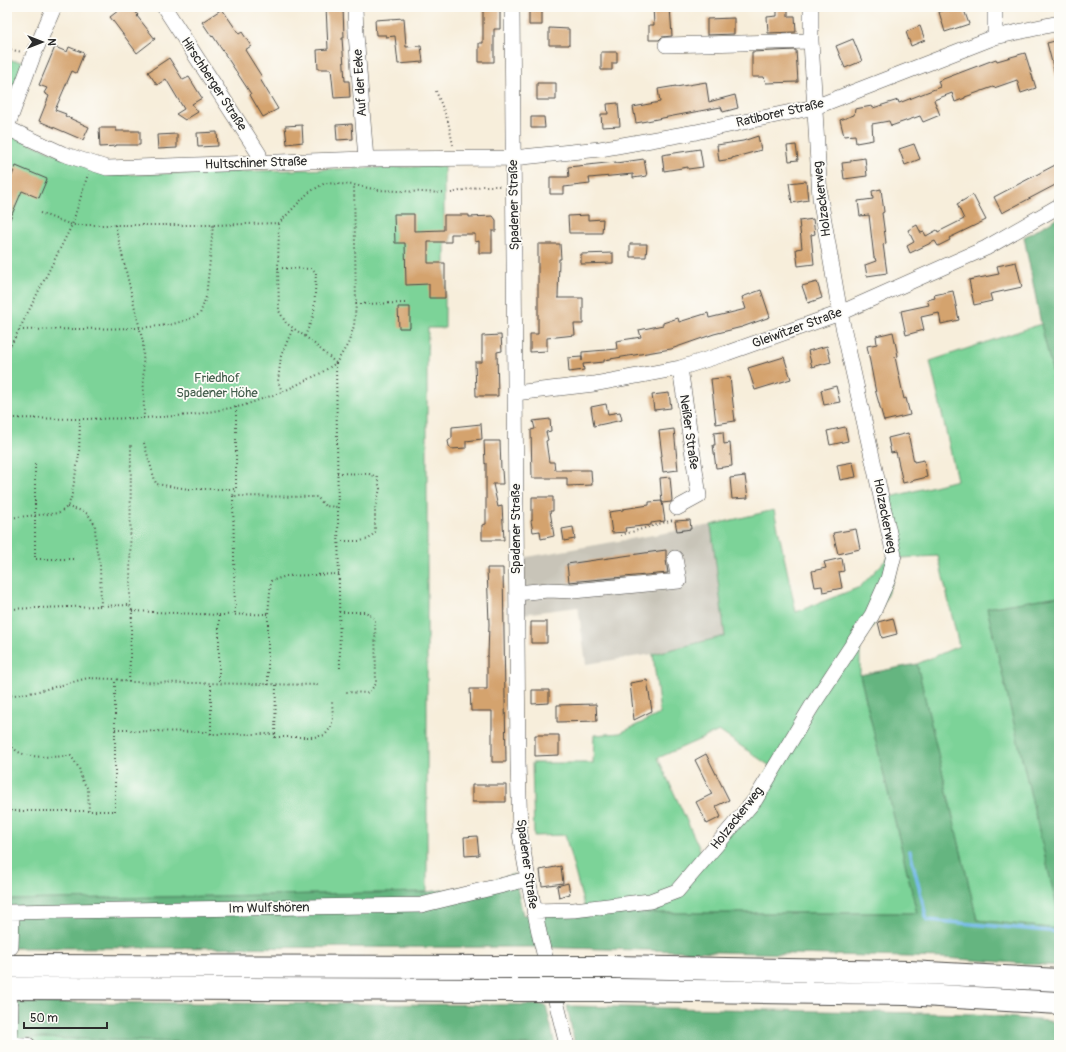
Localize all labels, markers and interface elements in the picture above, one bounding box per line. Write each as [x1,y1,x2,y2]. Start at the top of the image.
north arrow [22,22,62,62]
street label: Hirschberger Straße [178,34,251,134]
text: N [45,38,58,46]
street label: Auf der Eeke [350,48,370,117]
street label: Ratiborer Straße [735,95,826,131]
street label: Hultschiner Straße [205,153,308,173]
street label: Spadener Straße [505,159,523,250]
street label: Holzackerweg [809,160,835,238]
street label: Gleiwitzer Straße [750,304,845,352]
park label: Friedhof Spadener Höhe [176,370,258,401]
street label: Neißer Straße [676,394,702,471]
street label: Holzackerweg [870,477,900,555]
street label: Spadener Straße [508,483,524,574]
street label: Holzackerweg [707,783,767,853]
street label: Spadener Straße [513,818,541,911]
street label: Im Wulfshören [228,899,310,917]
scale bar [24,1004,107,1030]
text: 50 m [30,1011,58,1026]

